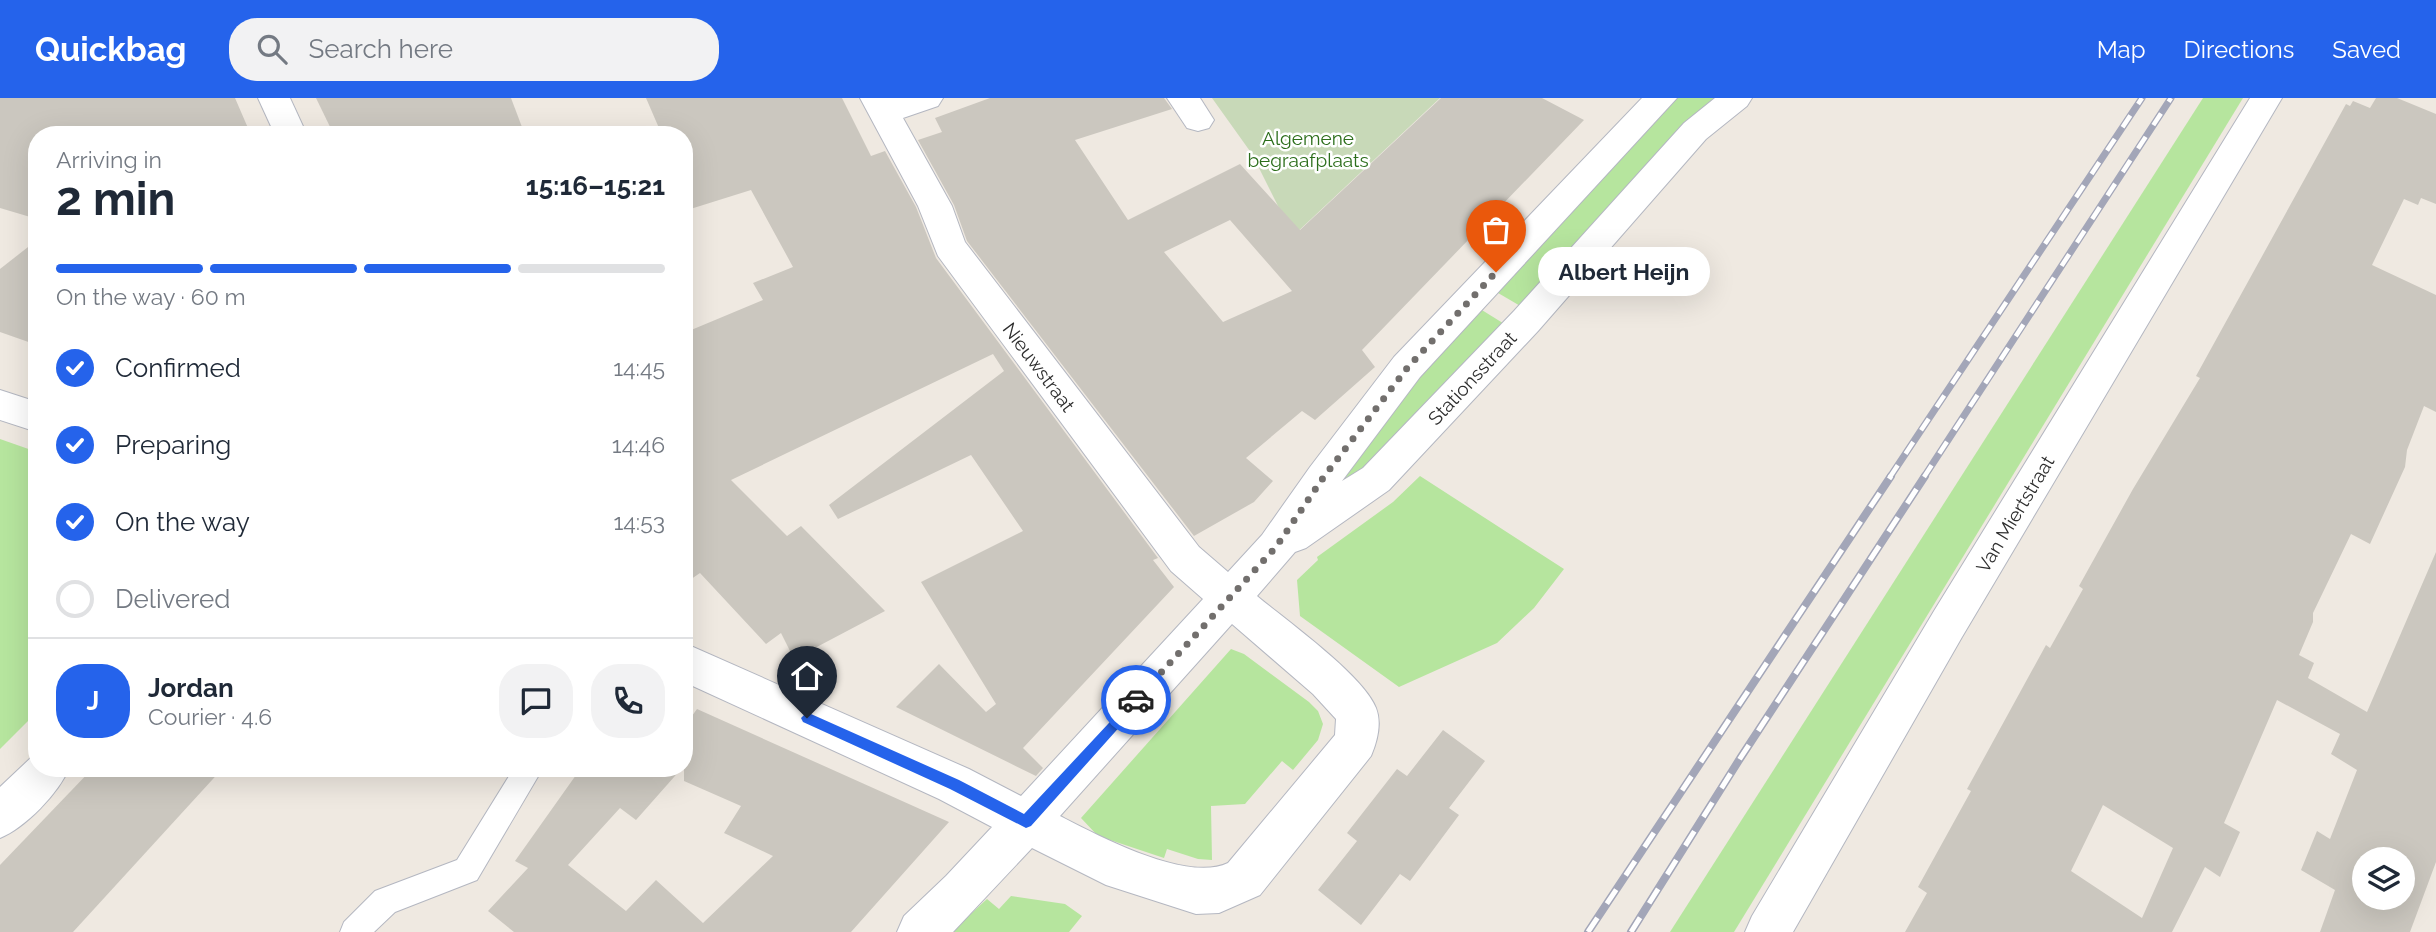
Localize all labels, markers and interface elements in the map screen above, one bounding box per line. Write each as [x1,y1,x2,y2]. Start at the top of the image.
search box [229,18,719,81]
text: Quickbag [35,30,187,69]
icon: search [253,30,291,68]
text: Search here [309,34,453,64]
text: Map [2097,35,2146,64]
text: Directions [2184,35,2294,64]
text: Saved [2332,35,2401,64]
park label: Algemene begraafplaats [1247,127,1369,171]
text: Arriving in [56,146,162,173]
text: 15:16–15:21 [526,171,665,201]
text: 2 min [56,172,175,226]
pin [1466,200,1526,272]
icon: bag [1477,211,1515,249]
callout: Albert Heijn [1538,248,1710,296]
text: Albert Heijn [1559,258,1689,285]
text: On the way · 60 m [56,283,246,310]
street label: Nieuwstraat [998,318,1080,416]
street label: Stationsstraat [1423,326,1521,429]
icon: check [56,349,94,387]
text: Confirmed [115,353,241,383]
text: 14:45 [613,354,665,381]
icon: check [56,426,94,464]
text: Preparing [115,430,231,460]
text: 14:46 [612,431,665,458]
street label: Van Miertstraat [1971,451,2059,576]
icon: check [56,503,94,541]
text: On the way [115,507,250,537]
text: 14:53 [613,508,665,535]
text: Delivered [115,584,230,614]
pin [777,646,837,718]
icon: home [788,657,826,695]
button: chat [499,664,573,738]
button: phone [591,664,665,738]
courier [1101,665,1171,735]
text: Jordan [148,673,234,703]
icon: car [1117,681,1155,719]
text: J [87,686,99,716]
text: Courier · 4.6 [148,703,272,730]
map controls [2352,847,2415,910]
button: layers [2352,847,2415,910]

